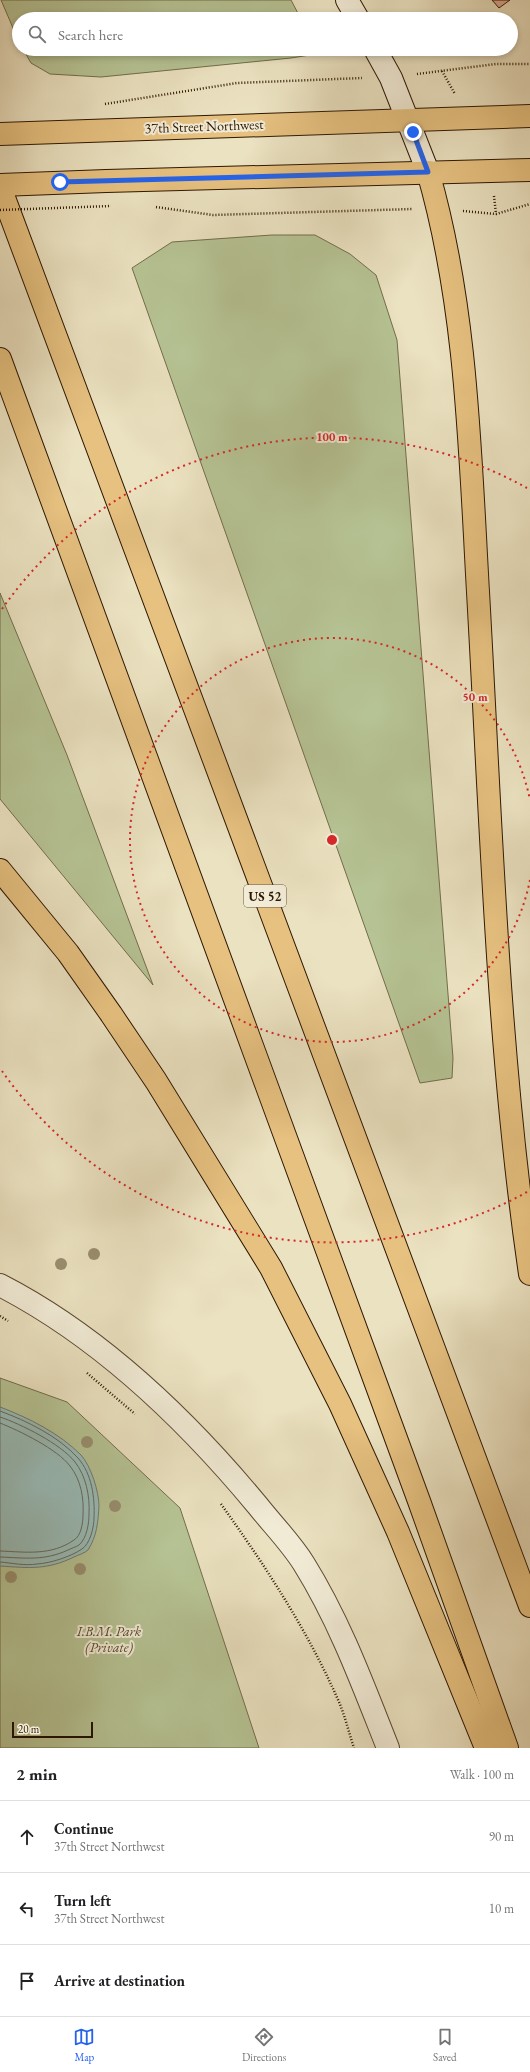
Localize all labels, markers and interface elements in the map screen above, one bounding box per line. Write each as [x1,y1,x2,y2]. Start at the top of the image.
search box [12,12,518,56]
icon: search [26,23,48,45]
text: Search here [58,25,123,44]
street label: 37th Street Northwest [144,115,264,137]
route end [404,123,422,141]
route start [51,173,69,191]
text: 100 m [316,429,348,445]
text: 50 m [462,689,488,705]
centre of rings [325,833,339,847]
road number: US 52 [244,885,286,907]
park label: I.B.M. Park (Private) [76,1622,142,1656]
scale bar [12,1720,93,1739]
text: 20 m [18,1722,39,1736]
text: 2 min [16,1763,57,1785]
text: Walk · 100 m [450,1766,514,1783]
text: Continue [54,1819,114,1838]
icon: ahead [16,1826,38,1848]
text: 90 m [489,1828,514,1845]
text: 37th Street Northwest [54,1838,164,1855]
text: Turn left [54,1891,111,1910]
icon: left [16,1898,38,1920]
text: 10 m [489,1900,514,1917]
text: 37th Street Northwest [54,1910,164,1927]
icon: arrive [16,1970,38,1992]
text: Arrive at destination [54,1971,185,1990]
tab: Map [73,2026,95,2064]
tab: Directions [242,2026,286,2064]
tab: Saved [433,2026,457,2064]

